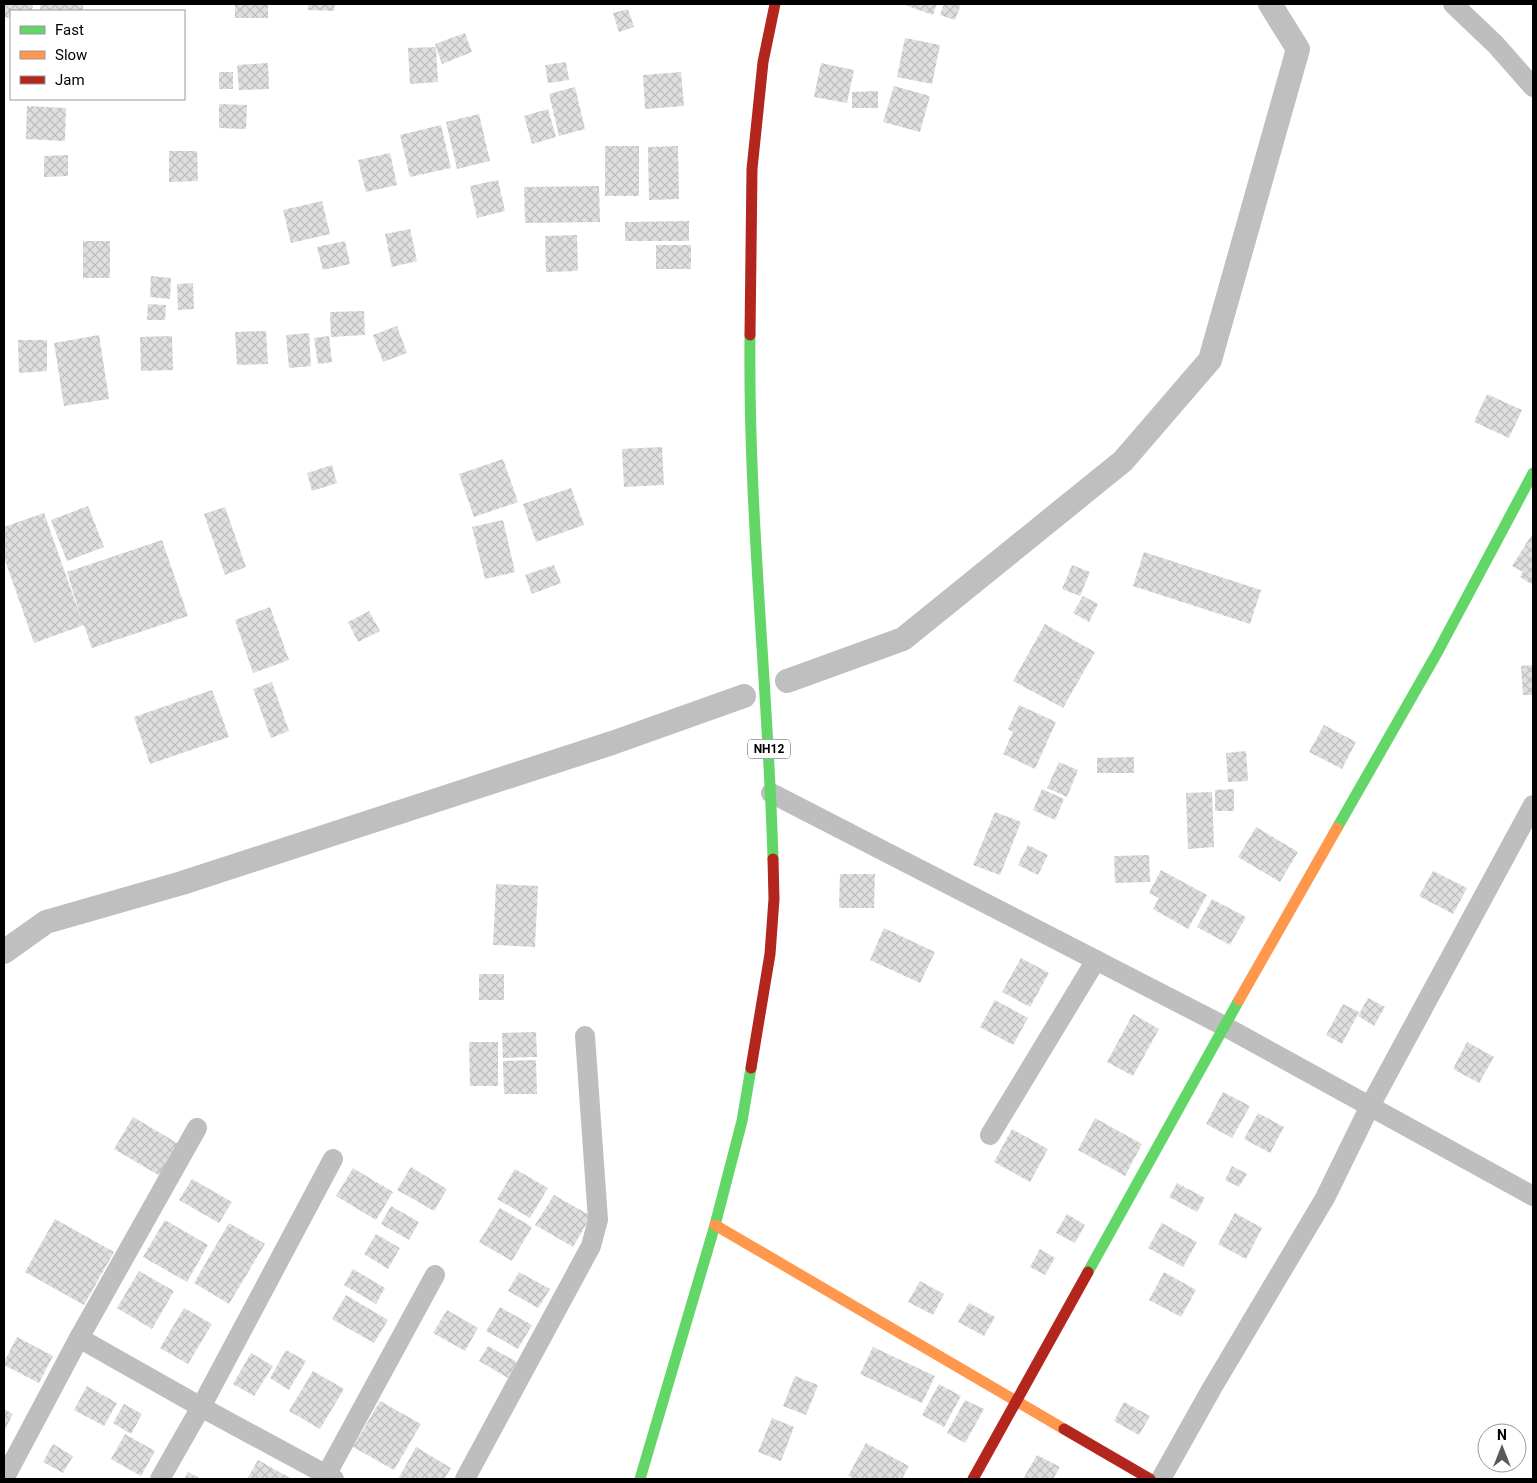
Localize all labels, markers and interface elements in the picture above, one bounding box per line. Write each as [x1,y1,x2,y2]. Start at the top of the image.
legend [10,10,185,100]
text: Fast [55,21,84,39]
text: Slow [55,46,87,64]
text: Jam [55,71,85,89]
road number: NH12 [748,740,790,759]
north arrow [1477,1423,1527,1473]
text: N [1497,1427,1507,1443]

